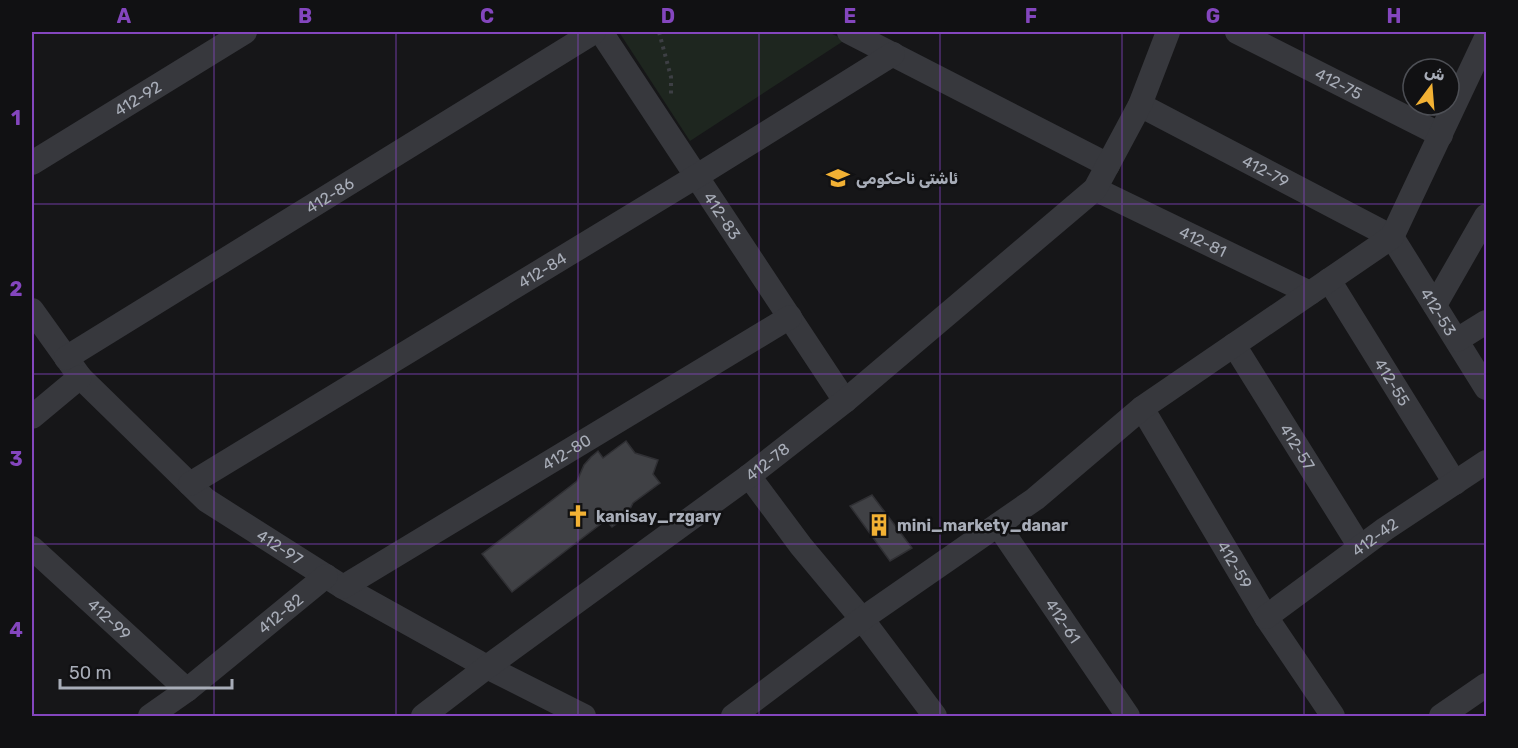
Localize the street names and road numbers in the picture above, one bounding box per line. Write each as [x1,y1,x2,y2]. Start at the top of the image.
street label: 412-75 [1312,64,1365,103]
street label: 412-92 [111,76,165,120]
street label: 412-79 [1239,151,1292,191]
street label: 412-86 [302,173,358,217]
street label: 412-83 [700,188,745,243]
street label: 412-81 [1176,222,1230,261]
street label: 412-84 [514,248,570,292]
street label: 412-53 [1417,285,1460,339]
street label: 412-55 [1370,355,1414,409]
street label: 412-57 [1276,420,1319,473]
street label: 412-80 [539,430,594,474]
street label: 412-78 [741,439,793,485]
street label: 412-42 [1348,514,1401,560]
street label: 412-97 [253,525,306,569]
street label: 412-59 [1213,537,1256,592]
street label: 412-82 [254,589,307,638]
street label: 412-99 [84,594,135,644]
street label: 412-61 [1042,595,1085,647]

